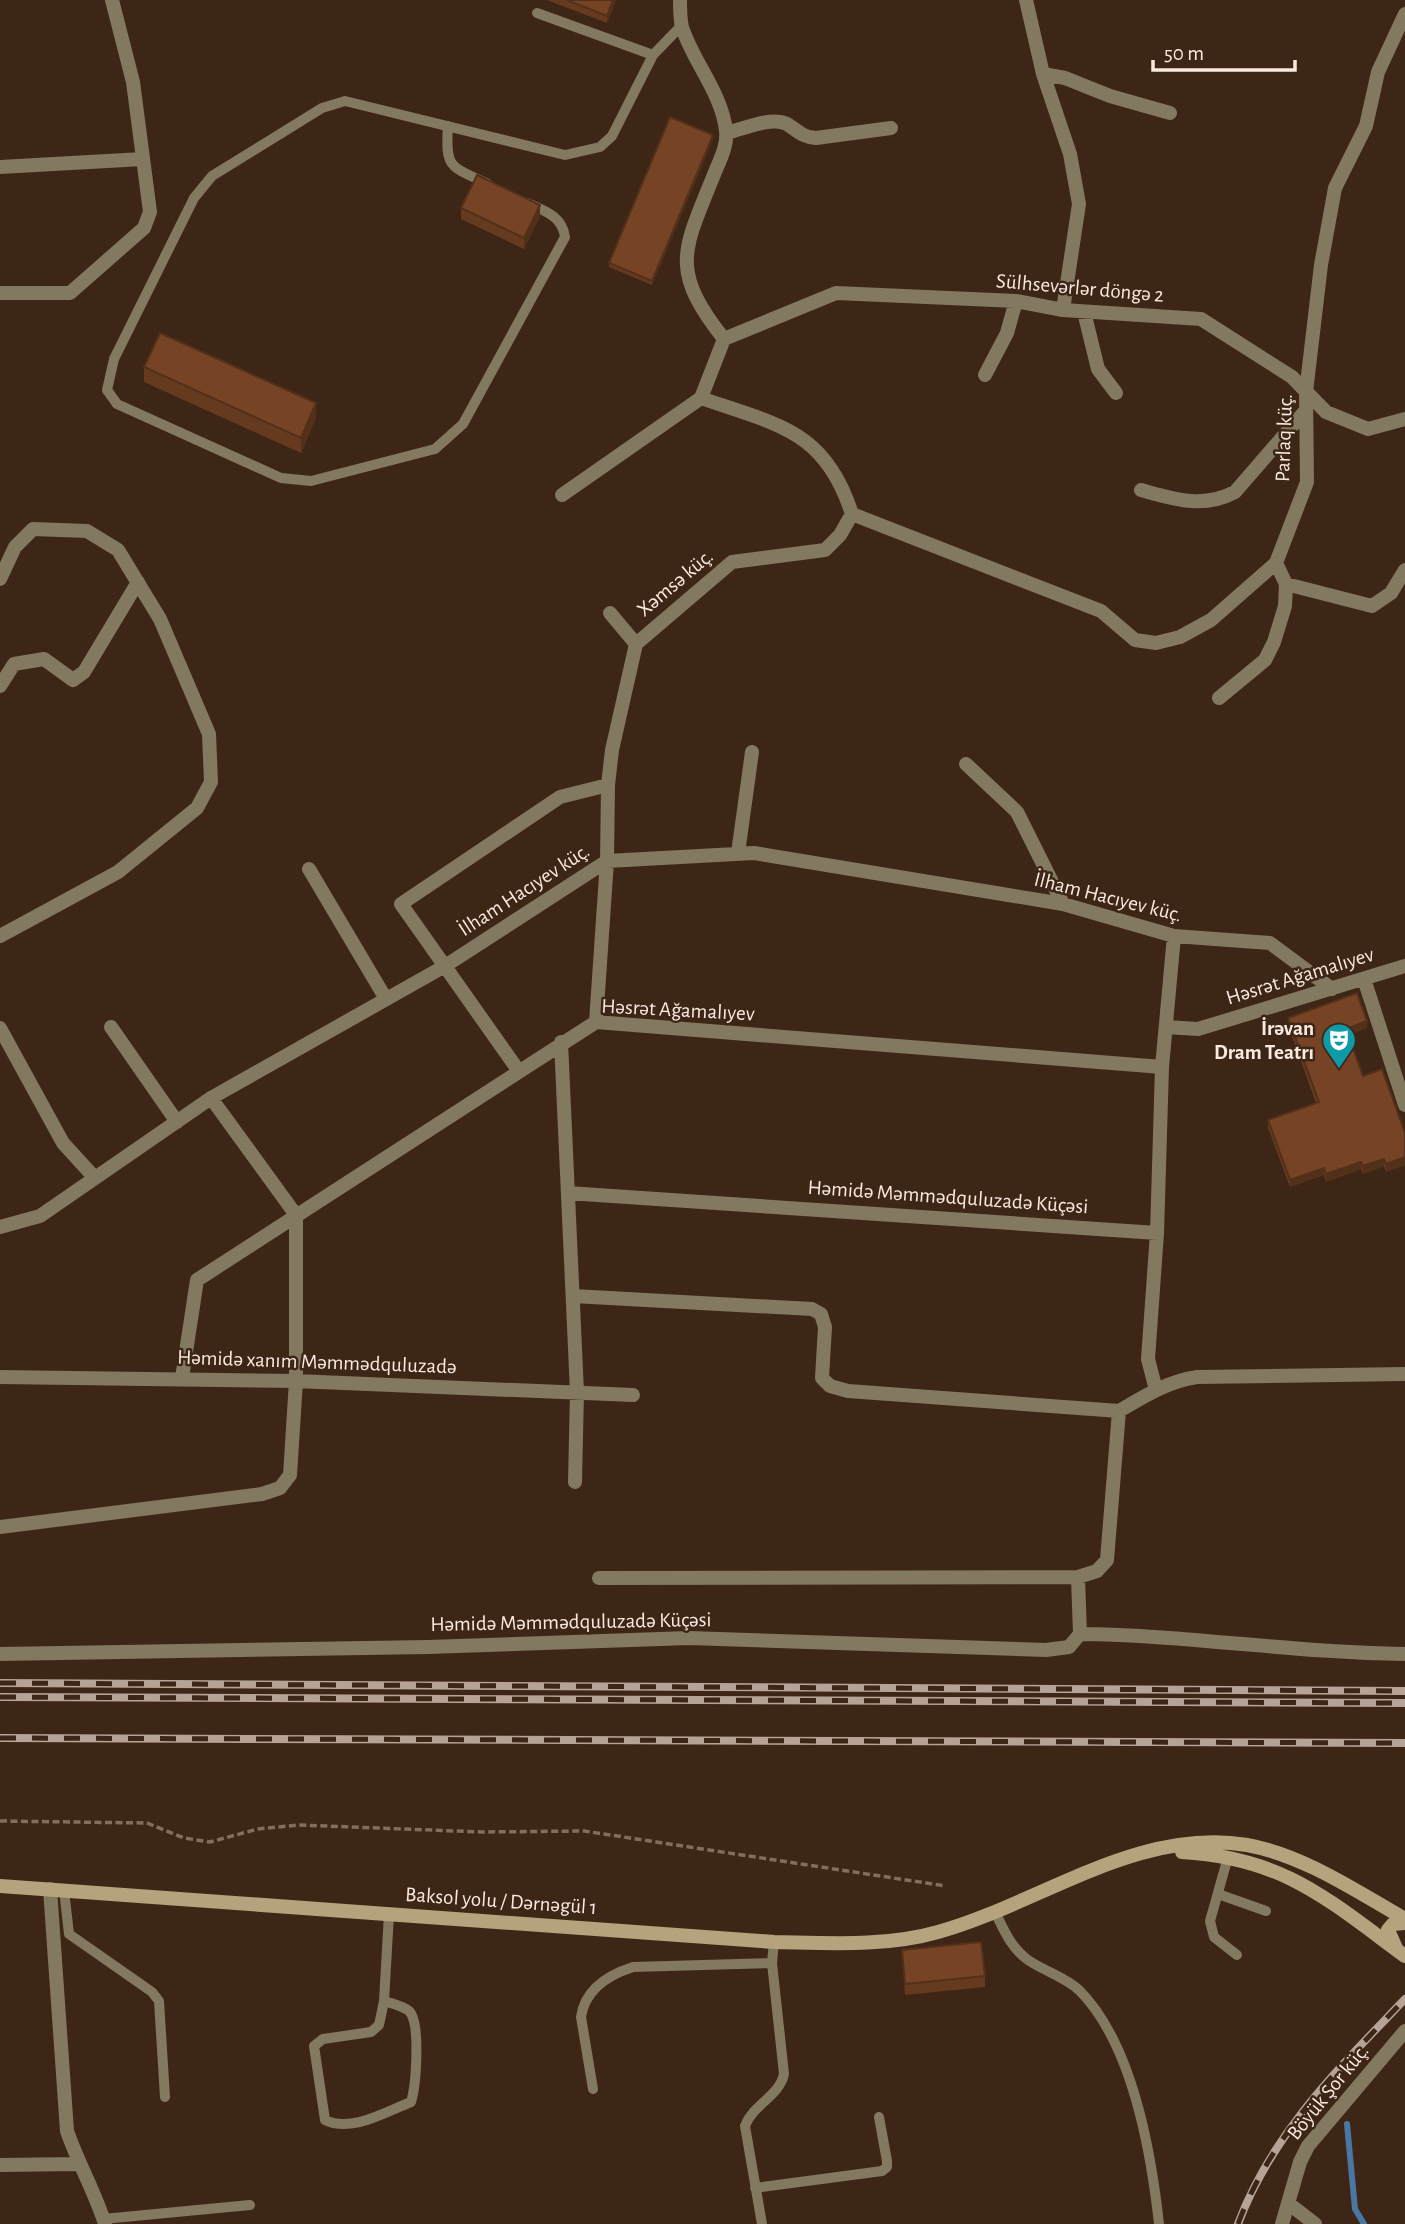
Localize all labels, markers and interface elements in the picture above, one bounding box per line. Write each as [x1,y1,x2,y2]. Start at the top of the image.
scale bar [1153,28,1295,72]
text: 50 m [1164,43,1204,64]
street label: Sülhsevərlər döngə 2 [995,270,1165,306]
street label: Parlaq küç. [1272,394,1296,482]
street label: Xəmsə küç. [633,545,717,621]
street label: İlham Hacıyev küç. [454,839,593,940]
street label: İlham Hacıyev küç. [1032,868,1184,926]
street label: Həsrət Ağamalıyev [1224,944,1377,1008]
street label: Həsrət Ağamalıyev [601,996,755,1025]
place label: İrəvan Dram Teatrı [1214,1017,1314,1063]
theatre icon: İrəvan Dram Teatrı [1320,1021,1358,1070]
street label: Həmidə Məmmədquluzadə Küçəsi [807,1177,1089,1217]
street label: Həmidə xanım Məmmədquluzadə [177,1347,457,1377]
street label: Həmidə Məmmədquluzadə Küçəsi [430,1609,712,1635]
street label: Baksol yolu / Dərnəgül 1 [404,1884,598,1918]
street label: Böyük Şor küç. [1283,2040,1373,2144]

